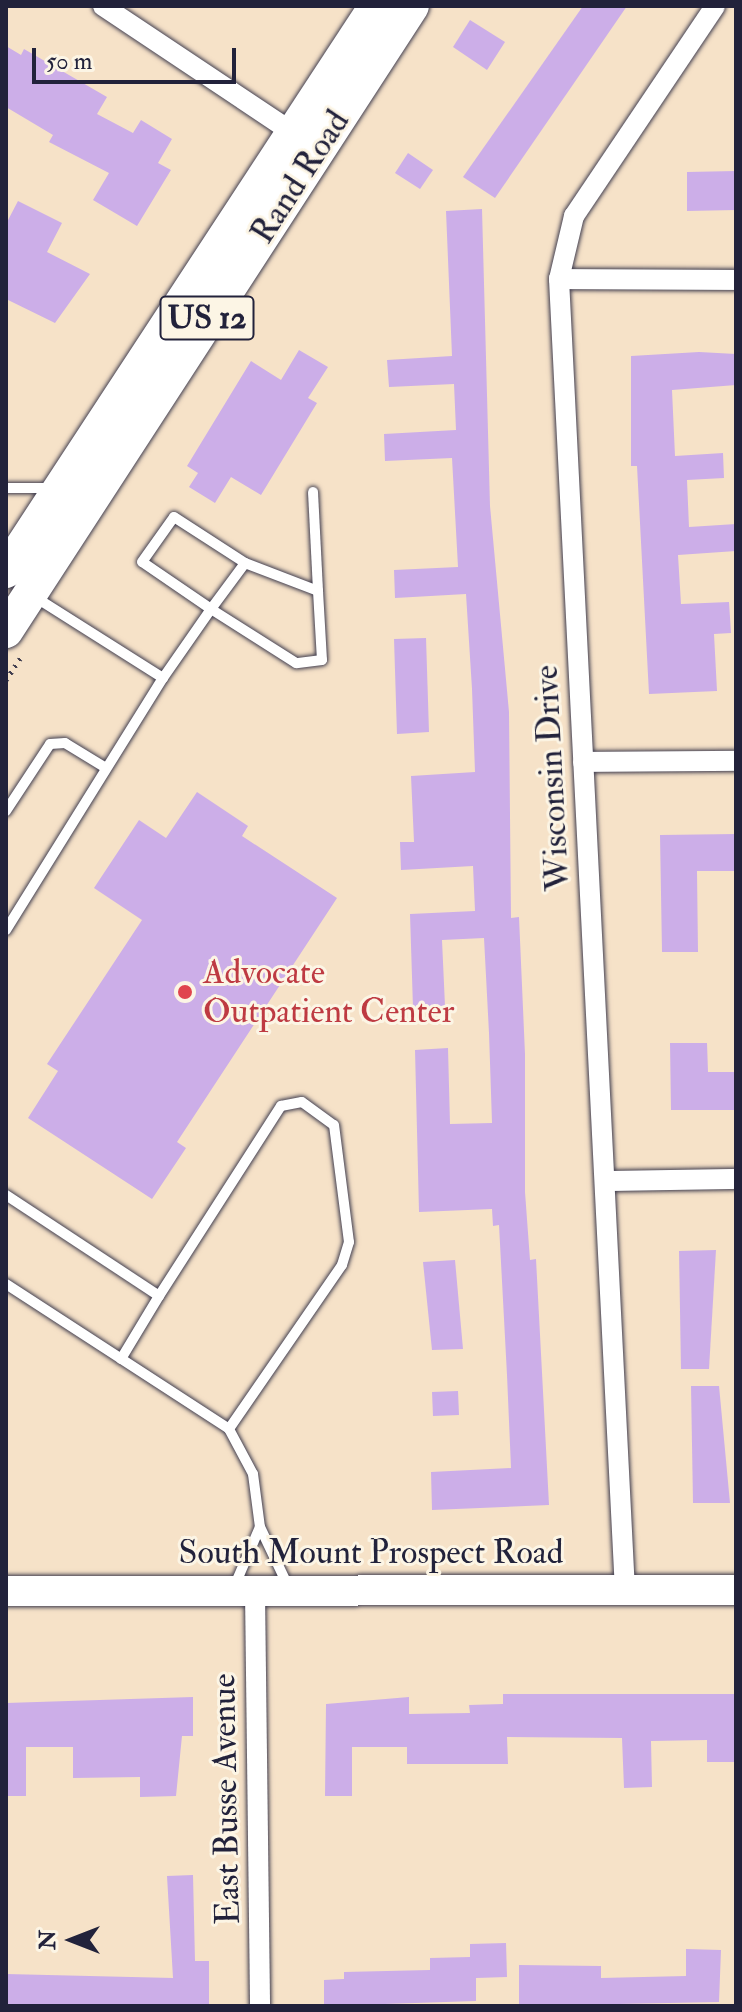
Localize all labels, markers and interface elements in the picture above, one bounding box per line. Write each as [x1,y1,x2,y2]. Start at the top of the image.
scale bar [36,32,240,82]
text: 50 m [46,46,92,77]
street label: Rand Road [242,103,358,251]
road number: US 12 [159,290,255,346]
street label: Wisconsin Drive [526,664,578,892]
place label: Advocate Outpatient Center [203,952,454,1032]
marker: Advocate Outpatient Center [174,981,196,1003]
street label: South Mount Prospect Road [178,1533,564,1573]
street label: East Busse Avenue [203,1673,249,1925]
north arrow [32,1900,112,1980]
text: N [34,1930,62,1950]

